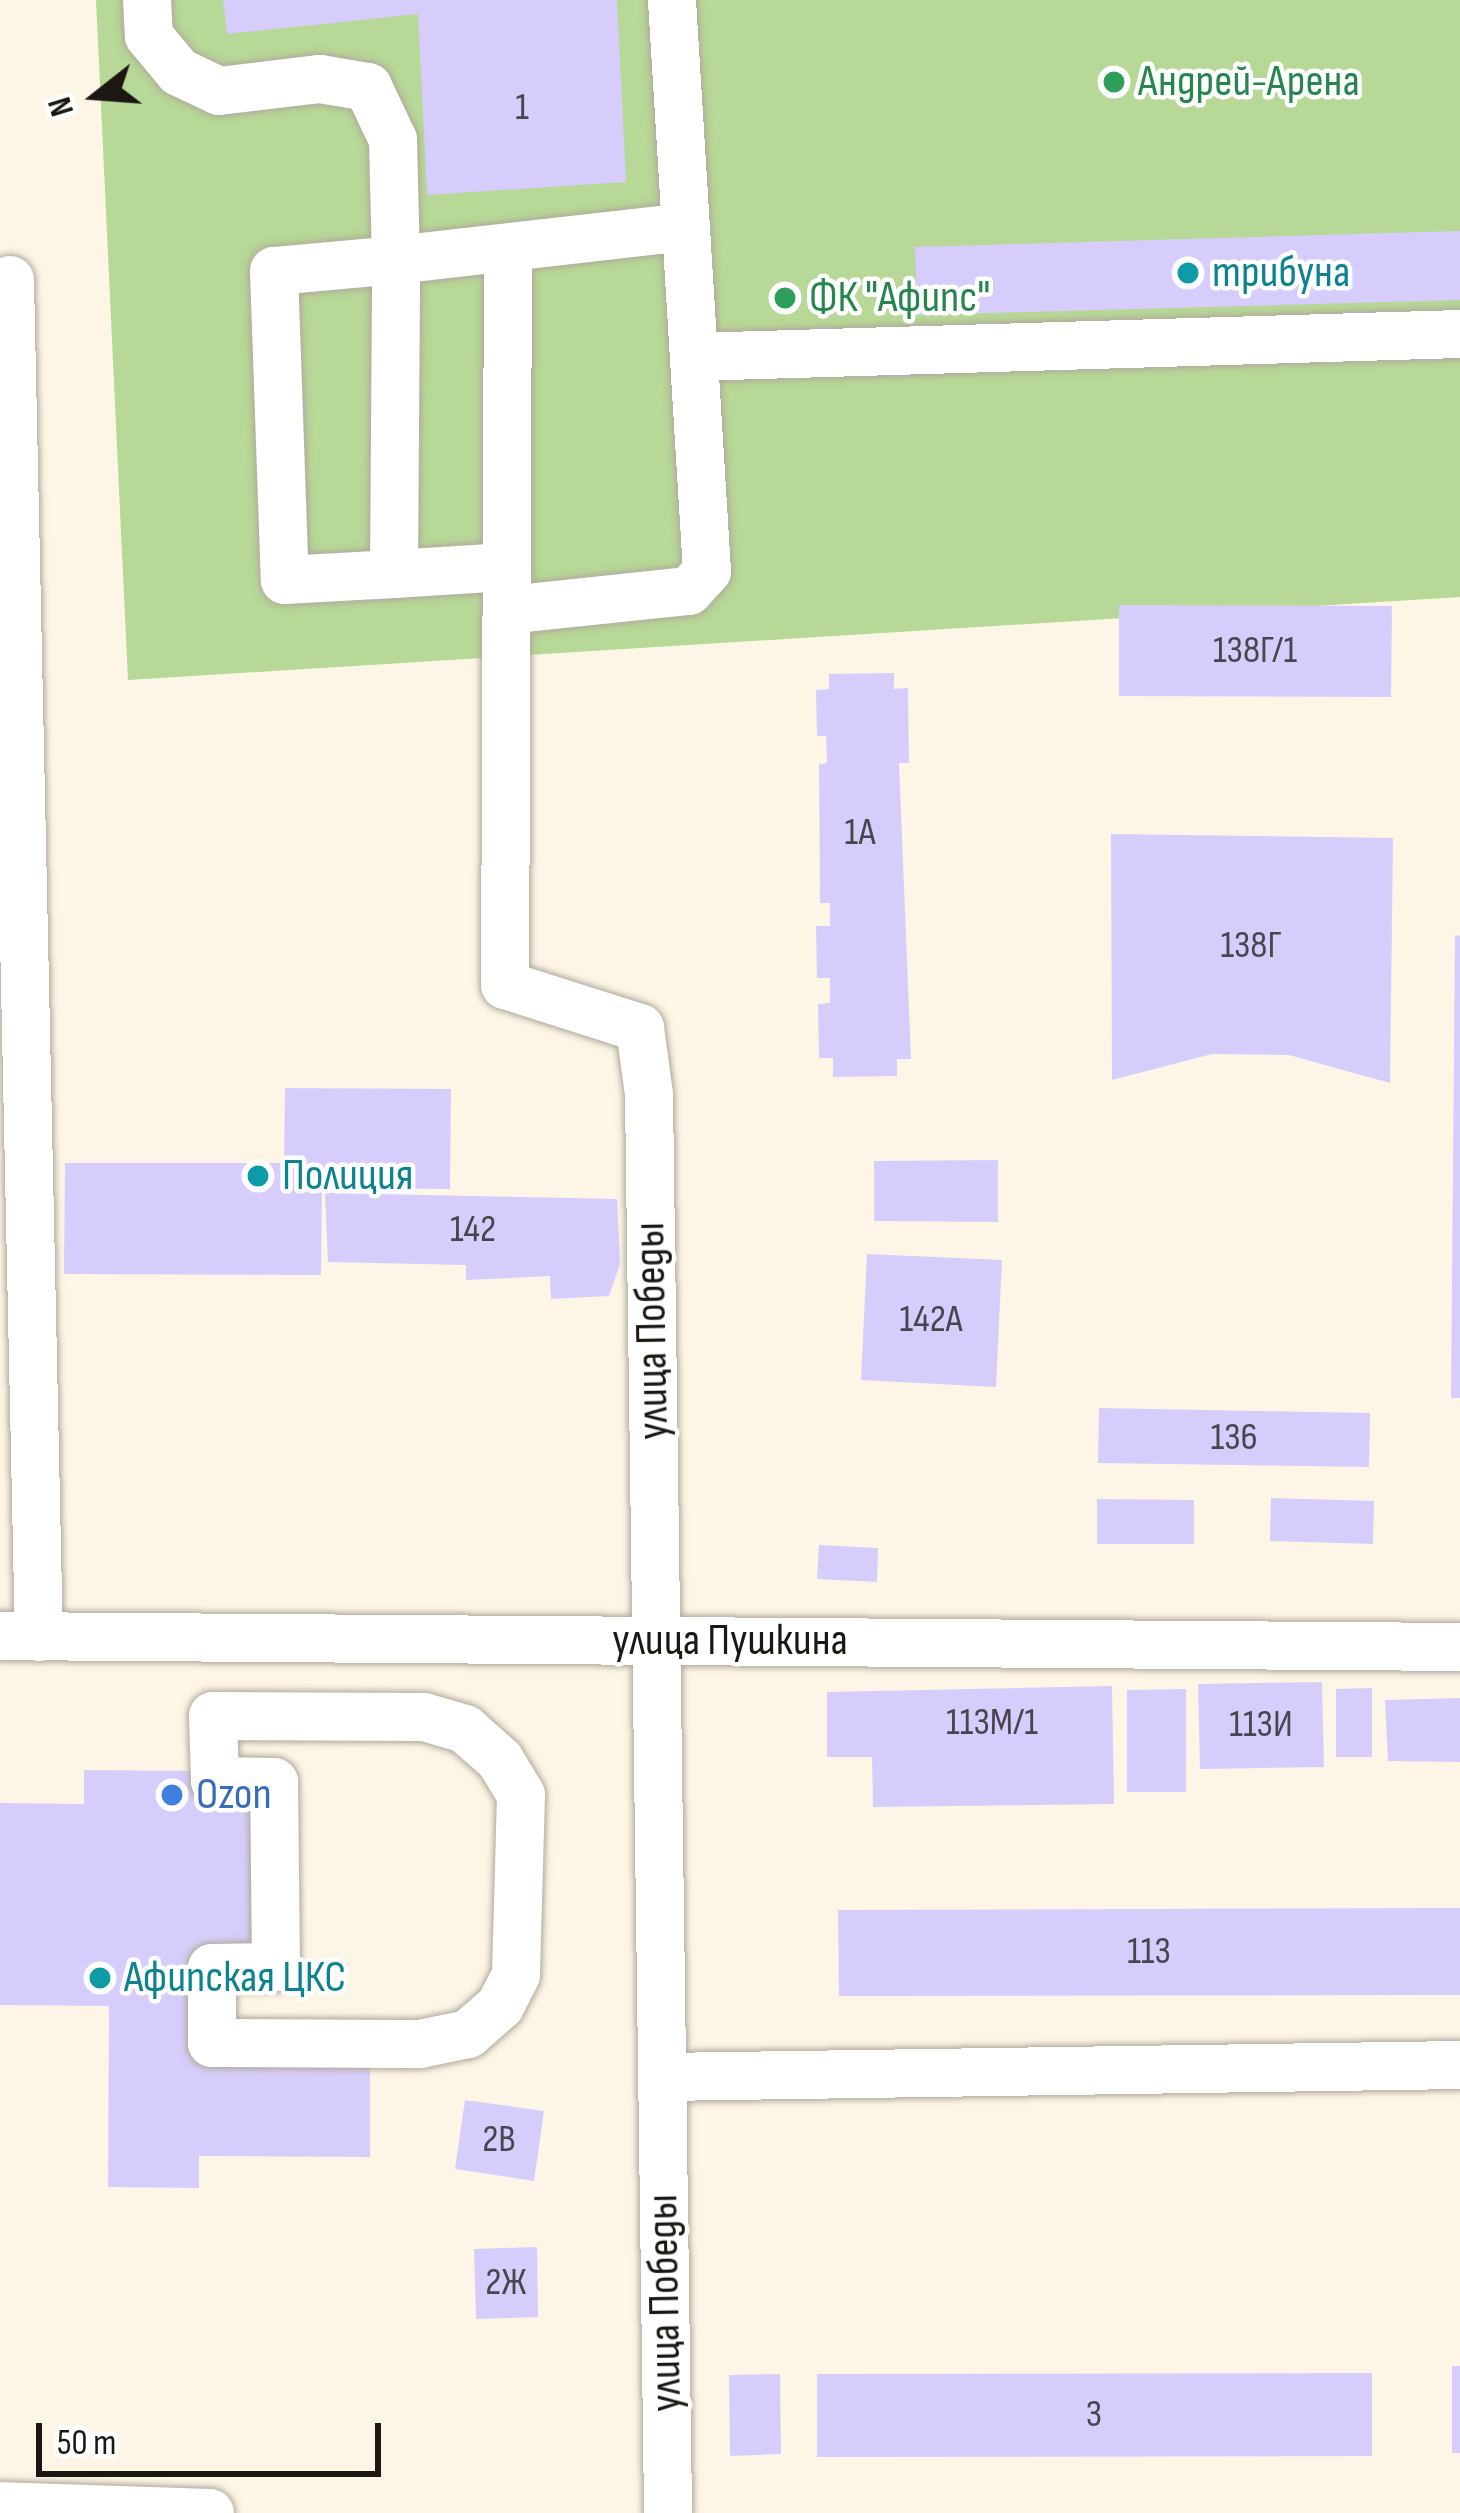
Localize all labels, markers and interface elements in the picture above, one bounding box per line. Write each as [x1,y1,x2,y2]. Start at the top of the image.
north arrow [36,36,156,156]
place label: Андрей-Арена [1138,55,1360,109]
marker: Андрей-Арена [1101,69,1127,95]
house number: 1 [515,85,529,131]
text: N [40,92,83,121]
place label: трибуна [1212,246,1350,300]
marker: трибуна [1175,260,1201,286]
place label: ФК "Афипс" [809,271,990,325]
marker: ФК "Афипс" [772,285,798,311]
house number: 138Г/1 [1213,628,1297,674]
house number: 1А [845,810,875,856]
house number: 138Г [1220,923,1282,969]
place label: Полиция [282,1149,413,1203]
marker: Полиция [245,1163,271,1189]
house number: 142 [450,1207,496,1253]
street label: улица Победы [623,1222,681,1440]
house number: 142А [900,1297,962,1343]
house number: 136 [1210,1415,1258,1461]
street label: улица Пушкина [612,1614,848,1668]
house number: 113М/1 [946,1700,1038,1746]
house number: 113И [1229,1702,1293,1748]
place label: Ozon [196,1768,272,1822]
marker: Ozon [159,1782,185,1808]
house number: 113 [1127,1929,1171,1975]
place label: Афипская ЦКС [124,1951,346,2005]
marker: Афипская ЦКС [87,1965,113,1991]
house number: 2В [482,2117,516,2163]
street label: улица Победы [636,2194,694,2412]
house number: 2Ж [485,2260,527,2306]
house number: 3 [1086,2392,1102,2438]
scale bar [42,2399,387,2473]
text: 50 m [57,2422,116,2465]

